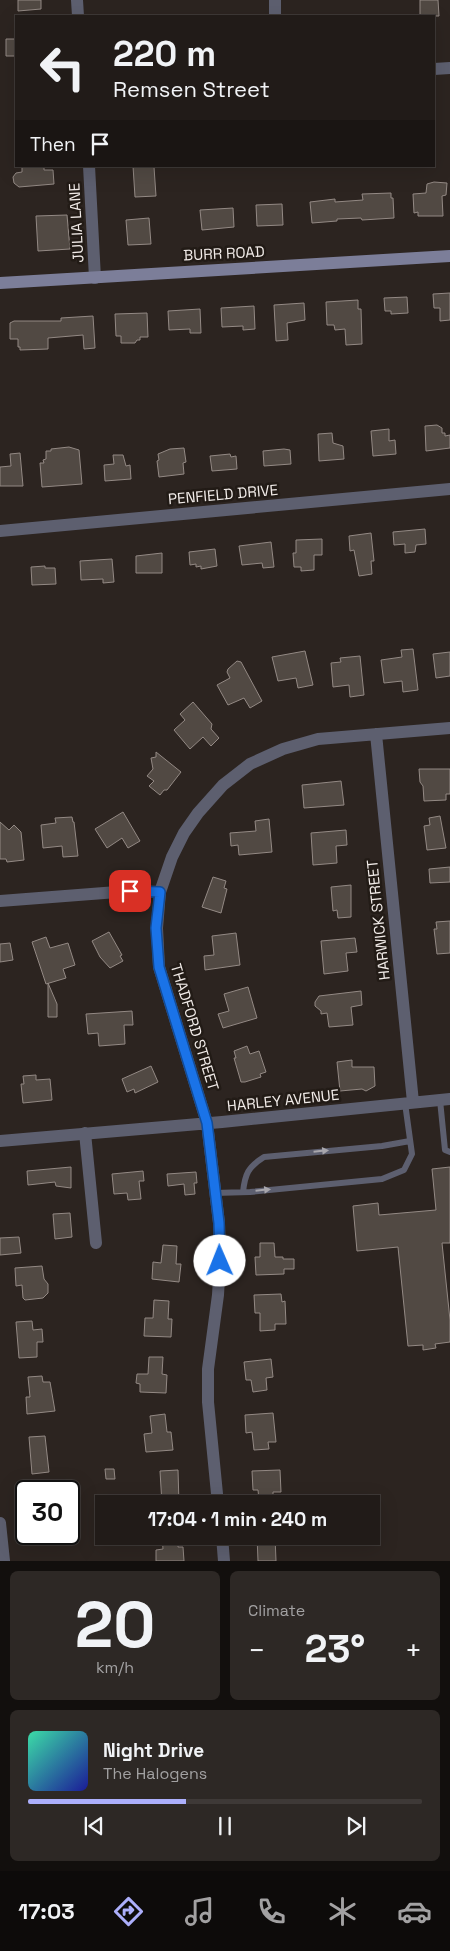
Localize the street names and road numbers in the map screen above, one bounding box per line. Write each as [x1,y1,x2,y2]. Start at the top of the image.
street label: JULIA LANE [64,183,88,263]
street label: BURR ROAD [183,241,265,265]
street label: PENFIELD DRIVE [167,480,279,508]
street label: HARWICK STREET [362,859,394,981]
street label: THADFORD STREET [167,961,223,1093]
street label: HARLEY AVENUE [226,1085,340,1115]

